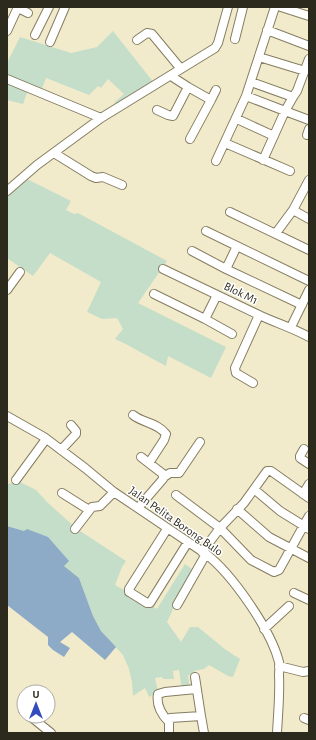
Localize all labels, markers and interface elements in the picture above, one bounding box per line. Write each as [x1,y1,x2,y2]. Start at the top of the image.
street label: Blok M1 [222,280,260,306]
street label: Jalan Pelita Borong Bulo [127,484,225,558]
north arrow [16,684,56,724]
text: U [32,689,40,700]

